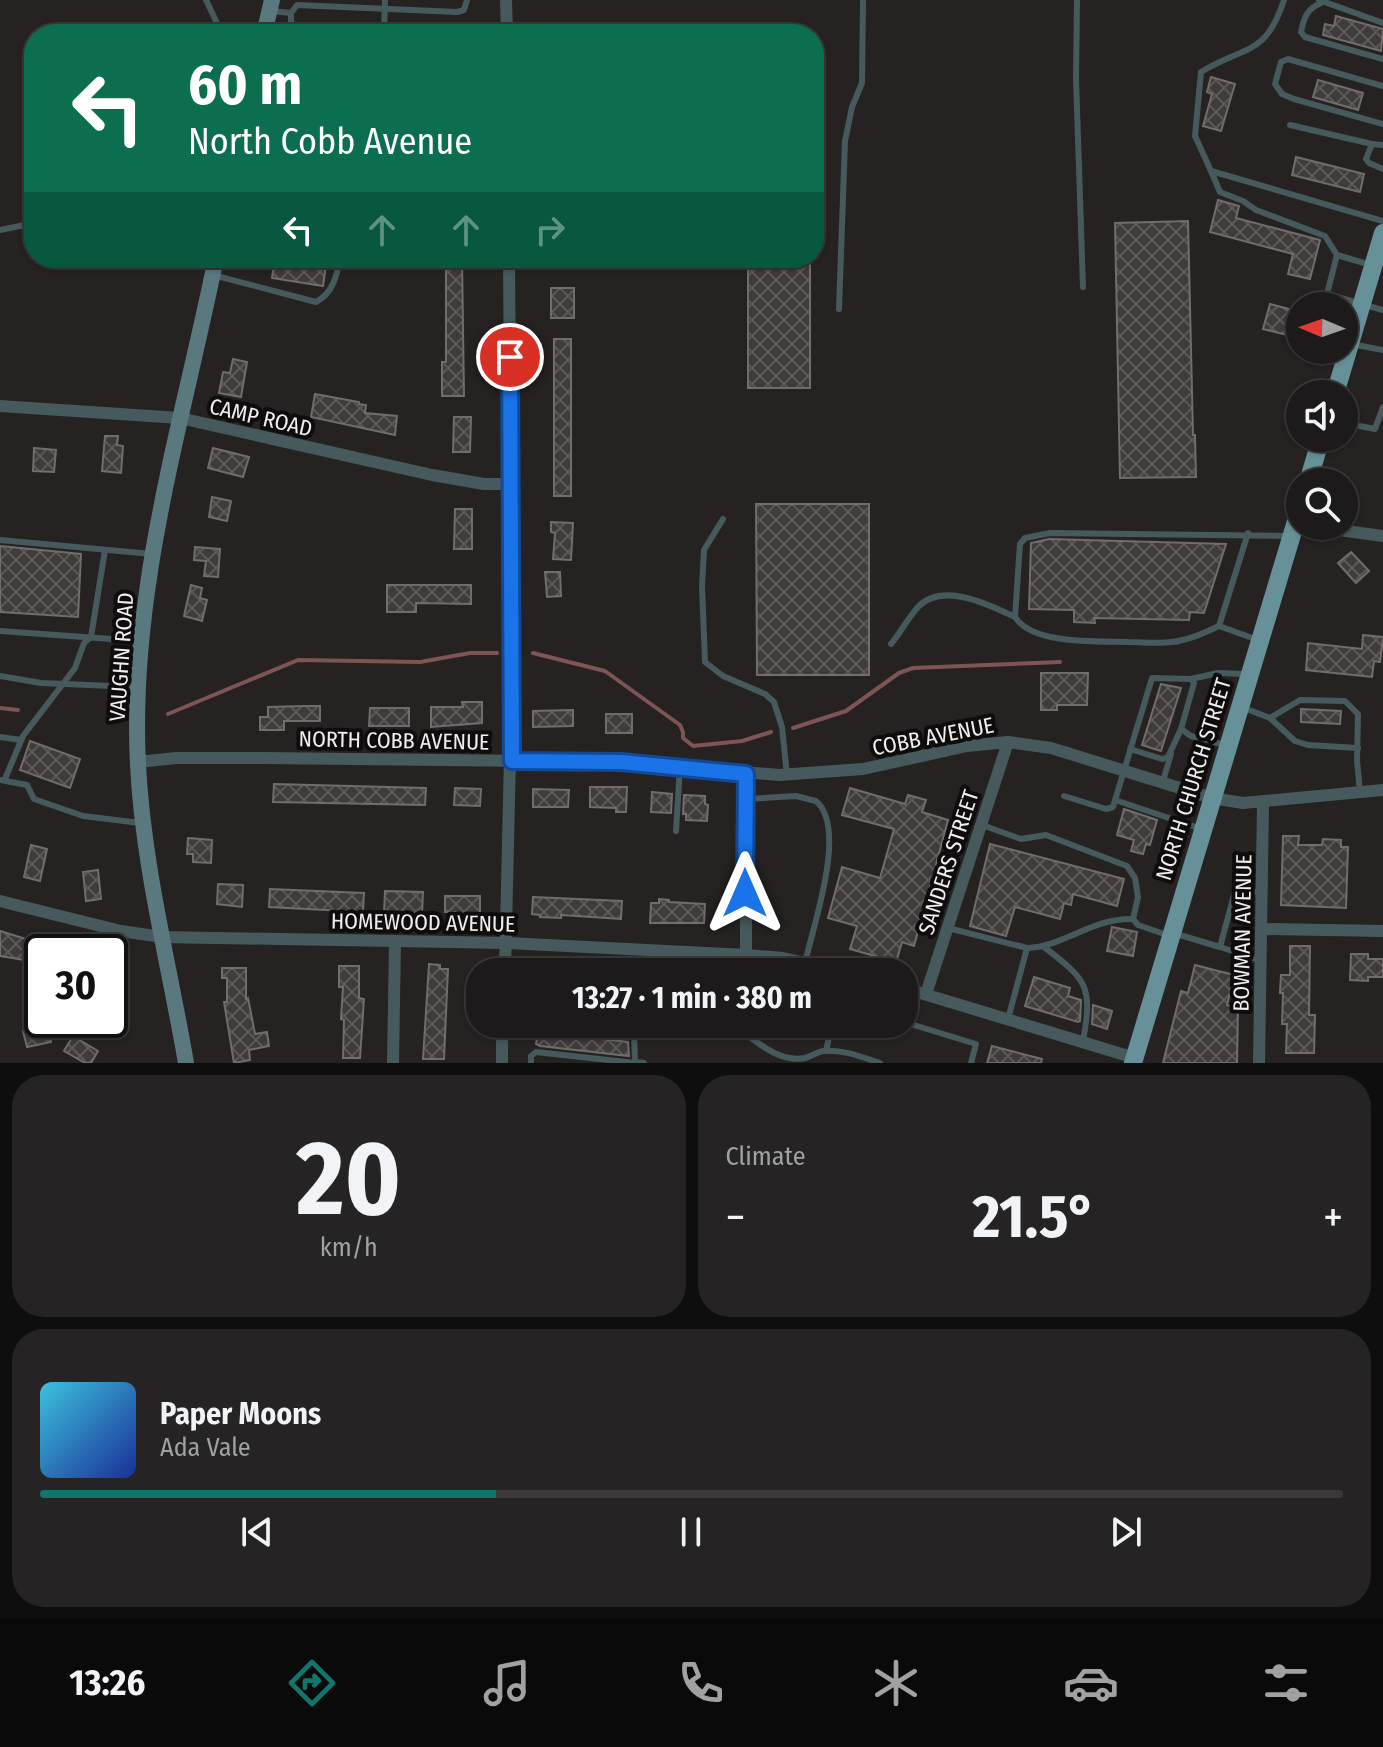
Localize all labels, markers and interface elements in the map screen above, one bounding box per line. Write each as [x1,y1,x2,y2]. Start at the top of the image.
text: 60 m [188,52,302,119]
icon: left [56,56,160,160]
text: North Cobb Avenue [188,120,472,164]
icon: left [276,208,320,252]
icon: ahead [360,208,404,252]
icon: ahead [444,208,488,252]
icon: right [528,208,572,252]
north arrow [1286,292,1358,364]
map controls [1286,292,1358,540]
pin [476,323,544,391]
icon: arrive [488,335,532,379]
button: sound [1286,380,1358,452]
street label: CAMP ROAD [207,393,315,442]
button: search [1286,468,1358,540]
street label: VAUGHN ROAD [104,592,139,723]
street label: NORTH CHURCH STREET [1150,674,1237,883]
street label: COBB AVENUE [870,711,996,761]
street label: NORTH COBB AVENUE [298,725,490,756]
street label: SANDERS STREET [912,786,985,938]
position arrow [703,851,787,935]
street label: BOWMAN AVENUE [1228,854,1257,1012]
street label: HOMEWOOD AVENUE [331,907,515,938]
speed limit sign: 30 [24,934,128,1038]
text: 13:27 · 1 min · 380 m [572,980,812,1016]
text: 20 [296,1117,401,1242]
text: Climate [726,1141,806,1172]
text: 21.5° [972,1181,1096,1253]
text: − [726,1191,745,1244]
text: + [1323,1191,1343,1244]
text: km/h [320,1232,378,1263]
text: Paper Moons [160,1396,321,1432]
text: Ada Vale [160,1432,251,1463]
icon: previous [235,1510,279,1554]
icon: pause [669,1510,713,1554]
icon: next [1104,1510,1148,1554]
icon: directions [284,1655,340,1711]
icon: music [479,1655,535,1711]
icon: phone [673,1655,729,1711]
icon: climate [868,1655,924,1711]
icon: car [1063,1655,1119,1711]
icon: filters [1258,1655,1314,1711]
text: 13:26 [69,1661,145,1705]

